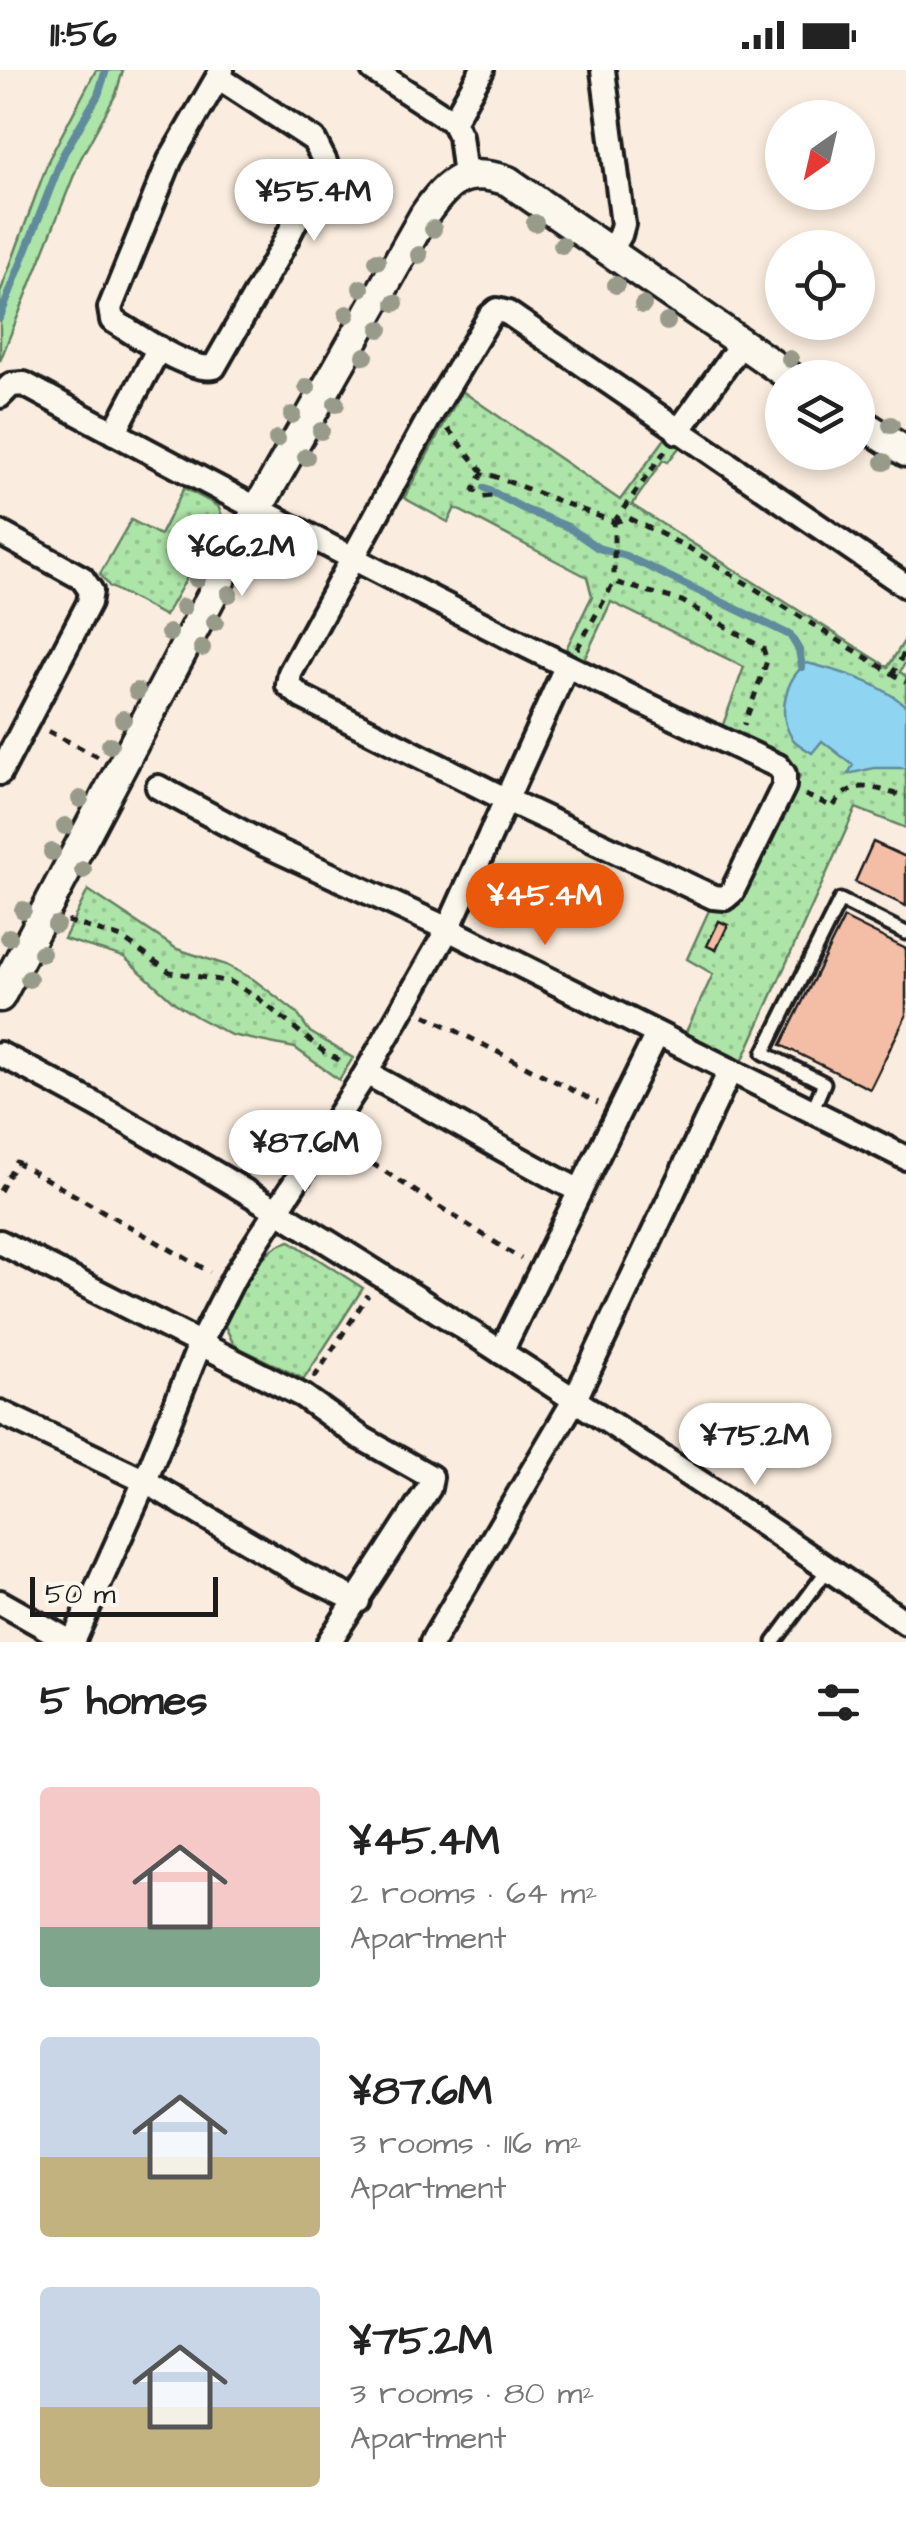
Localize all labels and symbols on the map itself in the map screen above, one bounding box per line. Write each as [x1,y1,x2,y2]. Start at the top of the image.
north arrow [765,100,875,210]
pin: ¥55.4M [233,159,395,244]
pin: ¥66.2M [161,514,323,599]
pin: ¥45.4M [464,863,626,948]
pin: ¥87.6M [224,1110,386,1195]
pin: ¥75.2M [674,1403,836,1488]
scale bar [30,1572,218,1616]

